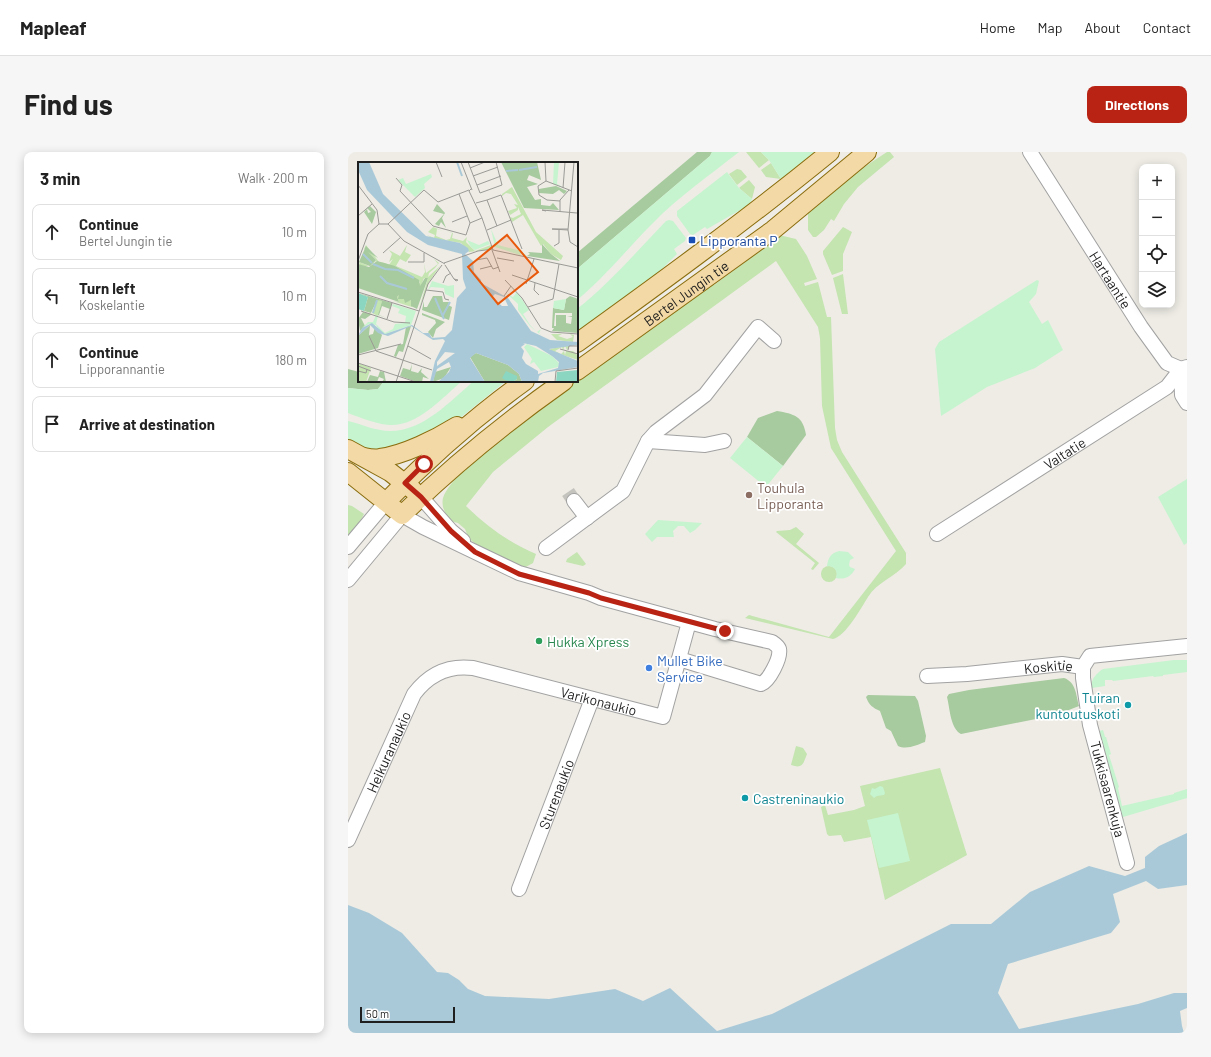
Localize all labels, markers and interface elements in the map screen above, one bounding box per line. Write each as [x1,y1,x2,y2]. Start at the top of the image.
text: Mapleaf [20,16,87,39]
text: Home [980,19,1016,36]
text: Map [1038,19,1062,36]
text: About [1084,19,1121,36]
text: Contact [1143,19,1191,36]
button: Directions [1087,86,1187,123]
text: Find us [24,87,113,121]
inset map [358,162,578,382]
map controls [1139,164,1175,308]
button: + [1139,164,1175,200]
text: 3 min [40,168,80,188]
text: Walk · 200 m [238,170,308,186]
button: − [1139,200,1175,236]
text: Continue [79,215,139,233]
icon: ahead [41,221,63,243]
text: 10 m [282,224,307,240]
place label: Lipporanta P [700,232,778,249]
text: Bertel Jungin tie [79,233,172,249]
marker: Lipporanta P [687,235,697,245]
button: locate [1139,236,1175,272]
street label: Hartaantie [1086,248,1135,311]
street label: Bertel Jungin tie [640,256,732,329]
button: layers [1139,272,1175,308]
text: Turn left [79,279,135,297]
icon: left [41,285,63,307]
text: 10 m [282,288,307,304]
text: Koskelantie [79,297,145,313]
text: Continue [79,343,139,361]
icon: ahead [41,349,63,371]
text: 180 m [275,352,307,368]
text: Lipporannantie [79,361,165,377]
icon: arrive [41,413,63,435]
text: Arrive at destination [79,415,215,433]
street label: Valtatie [1040,433,1088,472]
route start [415,455,433,473]
place label: Touhula Lipporanta [757,479,824,512]
marker: Touhula Lipporanta [744,490,754,500]
route end [716,622,734,640]
place label: Hukka Xpress [547,633,629,650]
marker: Hukka Xpress [534,636,544,646]
place label: Mullet Bike Service [657,652,723,685]
street label: Koskitie [1023,656,1074,676]
marker: Mullet Bike Service [644,663,654,673]
street label: Varikonaukio [559,682,639,718]
place label: Tuiran kuntoutuskoti [1036,689,1120,722]
marker: Tuiran kuntoutuskoti [1123,700,1133,710]
street label: Heikuranaukio [362,708,414,795]
street label: Tukkisaarenkuja [1087,739,1129,839]
street label: Sturenaukio [534,756,577,831]
place label: Castreninaukio [753,790,844,807]
marker: Castreninaukio [740,793,750,803]
scale bar [360,1005,455,1024]
text: 50 m [366,1007,389,1020]

